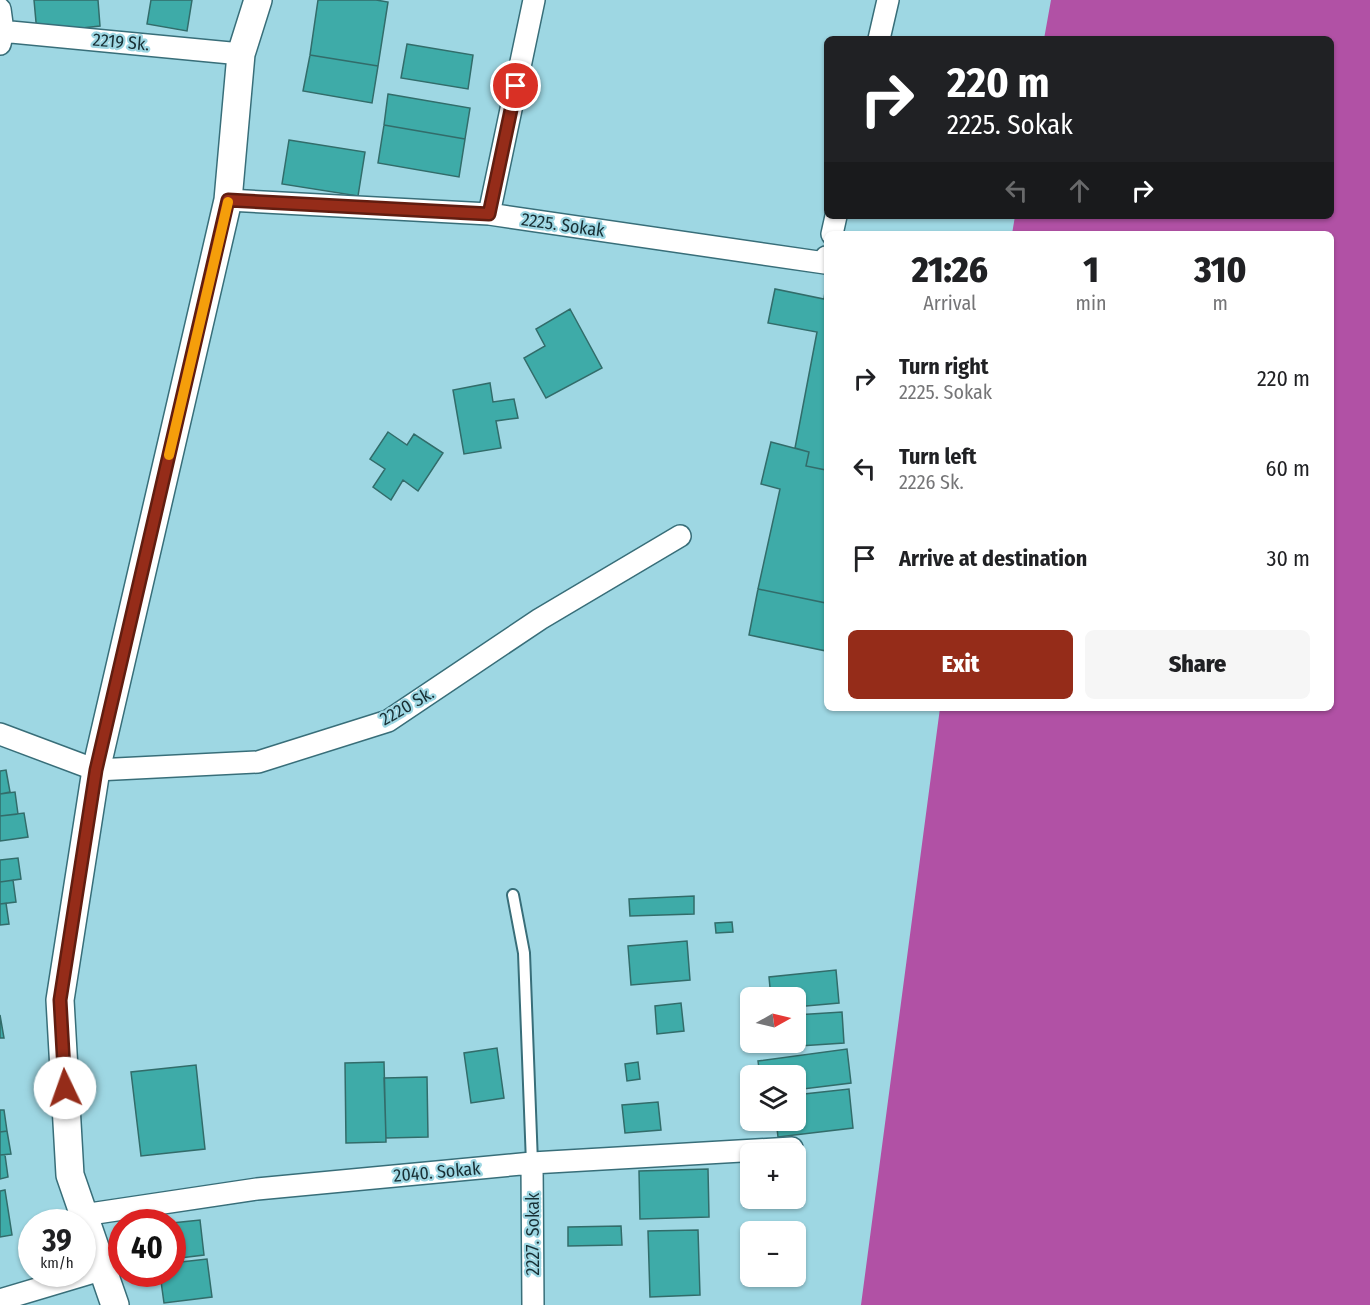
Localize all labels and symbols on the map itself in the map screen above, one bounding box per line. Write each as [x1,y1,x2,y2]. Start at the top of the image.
street label: 2219 Sk. [92,29,150,55]
pin [490,60,541,111]
street label: 2225. Sokak [520,208,607,242]
street label: 2220 Sk. [376,682,438,730]
north arrow [740,987,806,1053]
position arrow [33,1056,97,1120]
street label: 2040. Sokak [393,1157,482,1187]
street label: 2227. Sokak [522,1192,544,1275]
speed limit sign: 40 [108,1209,186,1287]

